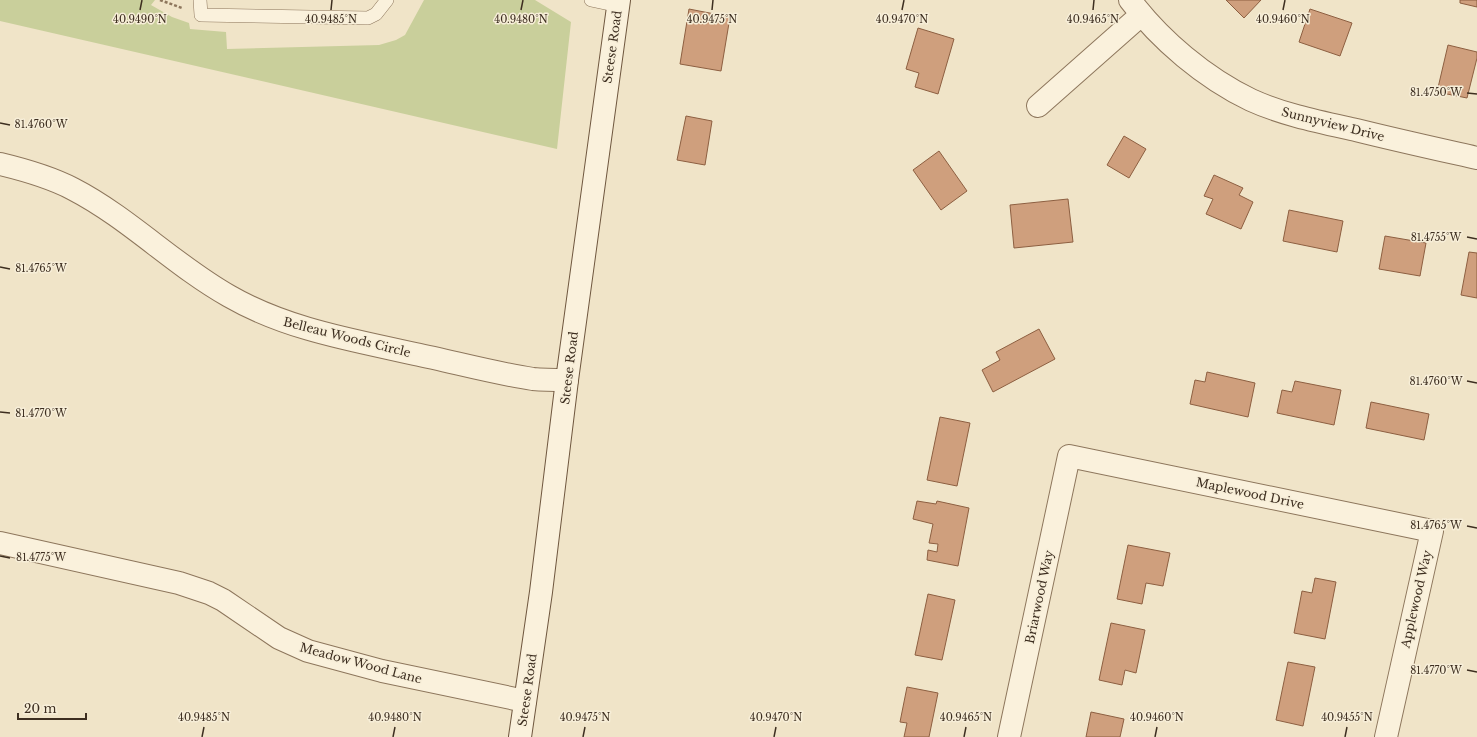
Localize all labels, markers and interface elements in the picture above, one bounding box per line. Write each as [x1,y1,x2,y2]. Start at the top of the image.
street label: Steese Road [599,9,625,85]
text: 40.9490°N [113,13,167,26]
text: 40.9485°N [305,13,357,26]
text: 40.9480°N [494,13,548,26]
text: 40.9475°N [687,13,737,26]
text: 40.9470°N [876,13,928,26]
text: 40.9465°N [1067,13,1119,26]
text: 40.9460°N [1256,13,1310,26]
text: 81.4750°W [1410,86,1462,99]
street label: Sunnyview Drive [1280,104,1386,144]
text: 81.4760°W [15,118,68,131]
text: 81.4755°W [1411,231,1461,244]
text: 81.4765°W [15,262,67,275]
street label: Belleau Woods Circle [282,314,412,360]
street label: Steese Road [557,331,581,405]
text: 81.4760°W [1410,375,1463,388]
text: 81.4770°W [15,407,67,420]
street label: Maplewood Drive [1195,474,1305,512]
text: 81.4765°W [1410,519,1462,532]
street label: Applewood Way [1397,548,1435,650]
street label: Briarwood Way [1022,549,1056,645]
text: 81.4775°W [16,551,66,564]
street label: Meadow Wood Lane [298,639,424,687]
street label: Steese Road [514,652,540,728]
text: 81.4770°W [1410,664,1462,677]
scale bar [18,695,86,721]
text: 20 m [24,701,56,716]
text: 40.9485°N [178,711,230,724]
text: 40.9480°N [368,711,422,724]
text: 40.9475°N [560,711,610,724]
text: 40.9470°N [750,711,802,724]
text: 40.9465°N [940,711,992,724]
text: 40.9460°N [1130,711,1184,724]
text: 40.9455°N [1321,711,1373,724]

